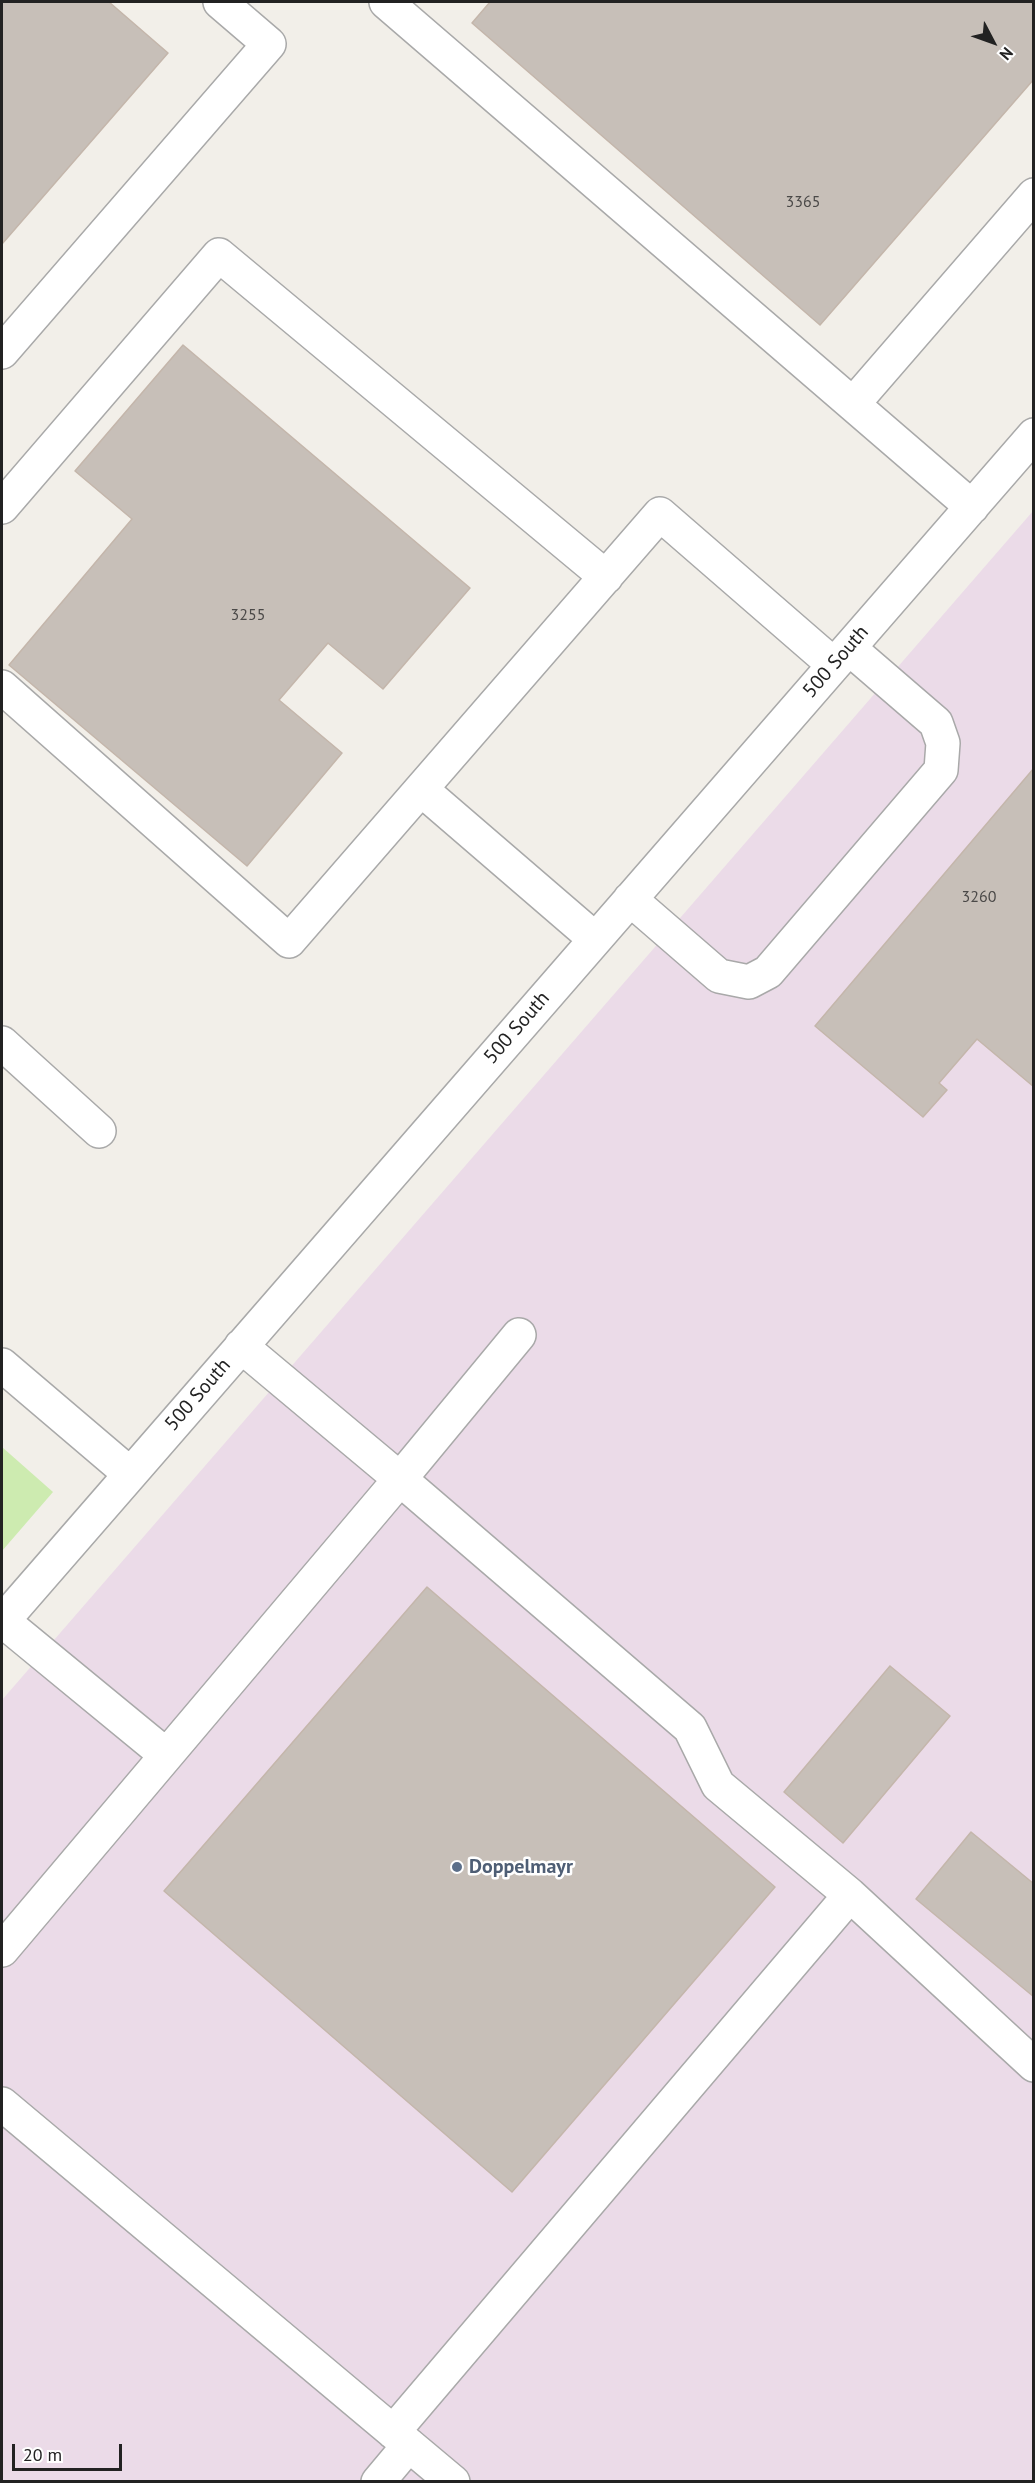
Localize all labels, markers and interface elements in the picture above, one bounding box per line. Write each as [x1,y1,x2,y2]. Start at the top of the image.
north arrow [963,12,1023,72]
text: N [996,43,1018,64]
house number: 3365 [786,192,820,212]
house number: 3255 [231,605,265,625]
street label: 500 South [798,621,874,703]
house number: 3260 [962,887,996,907]
street label: 500 South [479,987,555,1069]
street label: 500 South [160,1354,236,1436]
place label: Doppelmayr [469,1855,573,1879]
marker: Doppelmayr [450,1860,464,1874]
scale bar [15,2432,124,2470]
text: 20 m [23,2443,62,2466]

